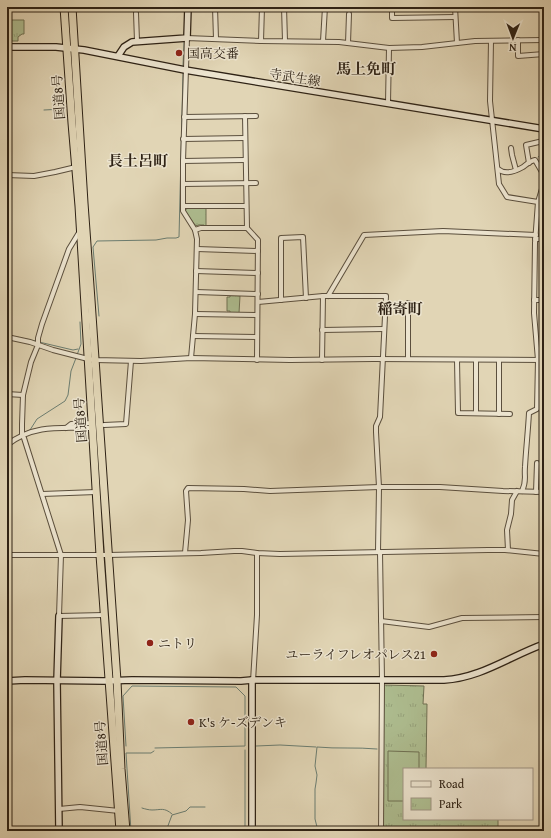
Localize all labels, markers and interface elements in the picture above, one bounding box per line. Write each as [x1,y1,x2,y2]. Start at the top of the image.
north arrow [493,18,533,58]
text: N [508,40,517,56]
place label: 国高交番 [187,44,239,63]
marker: 国高交番 [174,48,184,58]
district label: 馬上免町 [336,58,396,79]
street label: 寺武生線 [268,64,322,91]
street label: 国道8号 [47,74,70,120]
district label: 長土呂町 [108,150,168,171]
district label: 稲寄町 [377,298,423,319]
street label: 国道8号 [69,397,92,443]
place label: ニトリ [158,634,197,653]
marker: ニトリ [145,638,155,648]
place label: ユーライフレオパレス21 [285,645,426,664]
marker: ユーライフレオパレス21 [429,649,439,659]
place label: K's ケ-ズデンキ [199,713,287,732]
marker: K's ケ-ズデンキ [186,717,196,727]
street label: 国道8号 [90,720,113,766]
legend [403,768,533,820]
text: Road [439,775,465,792]
text: Park [439,795,463,812]

